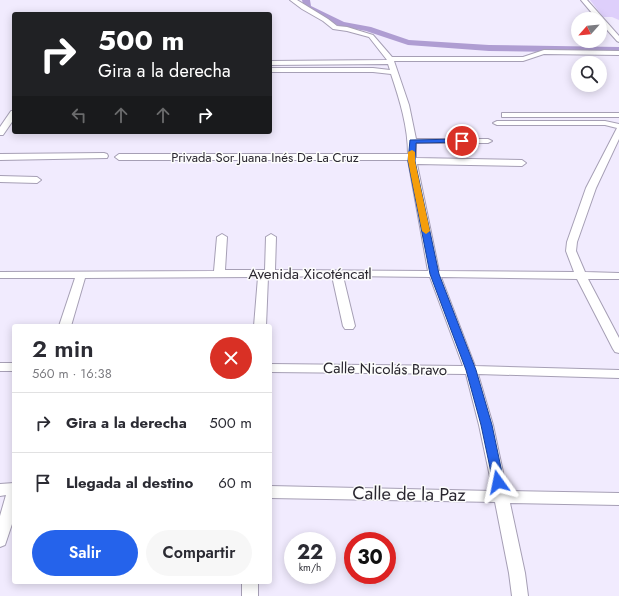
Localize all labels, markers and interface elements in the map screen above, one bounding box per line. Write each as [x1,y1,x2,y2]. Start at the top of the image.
north arrow [571,12,607,48]
map controls [571,12,607,92]
text: 500 m [98,20,185,61]
icon: right [32,28,84,80]
button: search [571,56,607,92]
text: Gira a la derecha [98,58,231,84]
icon: left [68,104,90,126]
icon: ahead [110,104,132,126]
icon: ahead [152,104,174,126]
icon: right [194,104,216,126]
pin [445,124,479,158]
icon: arrive [451,130,473,152]
street label: Privada Sor Juana Inés De La Cruz [171,148,359,167]
street label: Avenida Xicoténcatl [248,263,372,285]
text: 2 min [32,331,94,366]
button: close [210,337,252,379]
street label: Calle Nicolás Bravo [323,357,447,381]
text: 560 m · 16:38 [32,364,112,383]
icon: right [32,412,54,434]
text: Gira a la derecha [66,412,187,434]
text: 500 m [209,412,252,434]
position arrow [477,461,519,503]
icon: arrive [32,472,54,494]
text: Llegada al destino [66,472,193,494]
text: 60 m [218,472,252,494]
street label: Calle de la Paz [352,480,467,508]
button: Salir [32,530,138,576]
button: Compartir [146,530,252,576]
speed limit sign: 30 [344,532,396,584]
text: 22 [297,538,323,567]
text: km/h [299,560,321,575]

